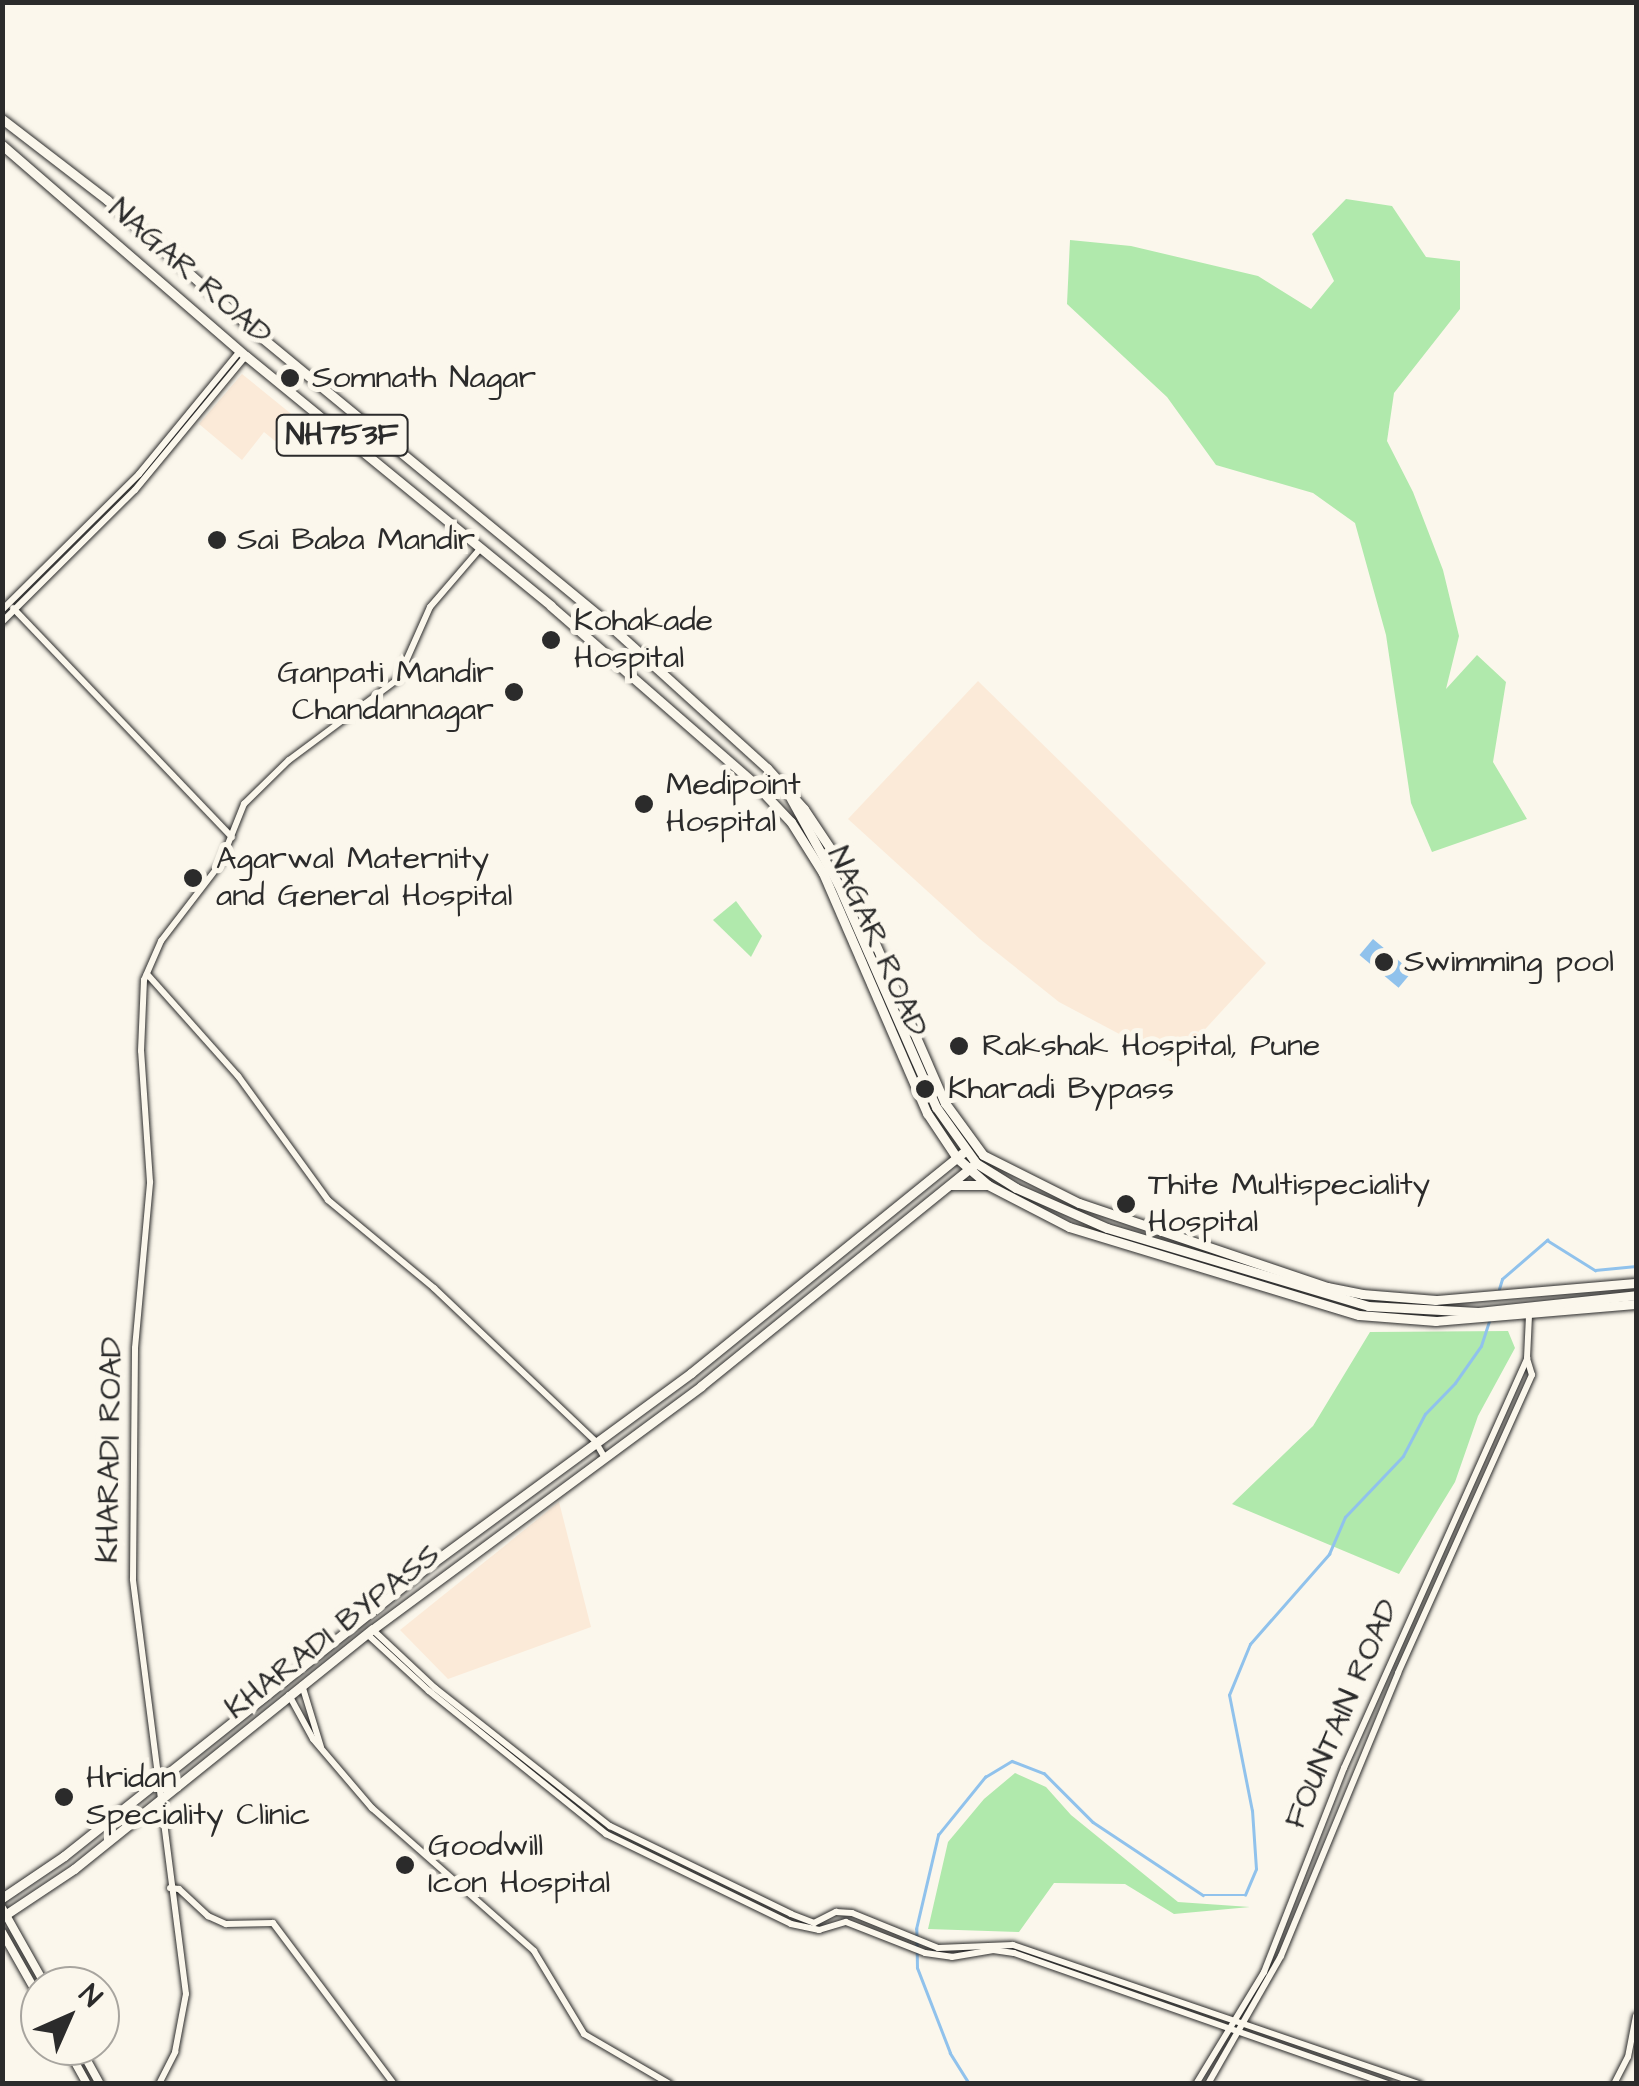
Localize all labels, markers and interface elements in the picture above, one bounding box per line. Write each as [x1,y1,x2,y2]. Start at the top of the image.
street label: NAGAR ROAD [100,190,280,354]
place label: Somnath Nagar [312,359,536,397]
marker: Somnath Nagar [277,365,303,391]
road number: NH753F [274,410,410,460]
place label: Sai Baba Mandir [237,521,475,559]
marker: Sai Baba Mandir [206,529,228,551]
place label: Kohakade Hospital [574,603,713,678]
marker: Kohakade Hospital [538,627,564,653]
place label: Ganpati Mandir Chandannagar [277,655,494,730]
marker: Ganpati Mandir Chandannagar [503,681,525,703]
place label: Medipoint Hospital [666,767,801,842]
marker: Medipoint Hospital [631,791,657,817]
place label: Agarwal Maternity and General Hospital [216,841,512,916]
street label: NAGAR ROAD [818,841,936,1043]
marker: Agarwal Maternity and General Hospital [180,865,206,891]
place label: Swimming pool [1404,943,1614,981]
marker: Swimming pool [1373,951,1395,973]
place label: Rakshak Hospital, Pune [982,1027,1320,1065]
marker: Rakshak Hospital, Pune [946,1033,972,1059]
place label: Kharadi Bypass [948,1070,1174,1108]
marker: Kharadi Bypass [912,1076,938,1102]
place label: Thite Multispeciality Hospital [1148,1167,1430,1242]
marker: Thite Multispeciality Hospital [1113,1191,1139,1217]
street label: KHARADI ROAD [89,1336,131,1564]
street label: KHARADI BYPASS [218,1536,448,1728]
street label: FOUNTAIN ROAD [1276,1594,1408,1834]
place label: Hridan Speciality Clinic [86,1760,310,1835]
marker: Hridan Speciality Clinic [51,1784,77,1810]
place label: Goodwill Icon Hospital [428,1828,610,1903]
marker: Goodwill Icon Hospital [392,1852,418,1878]
north arrow [20,1966,120,2066]
text: N [70,1976,110,2016]

